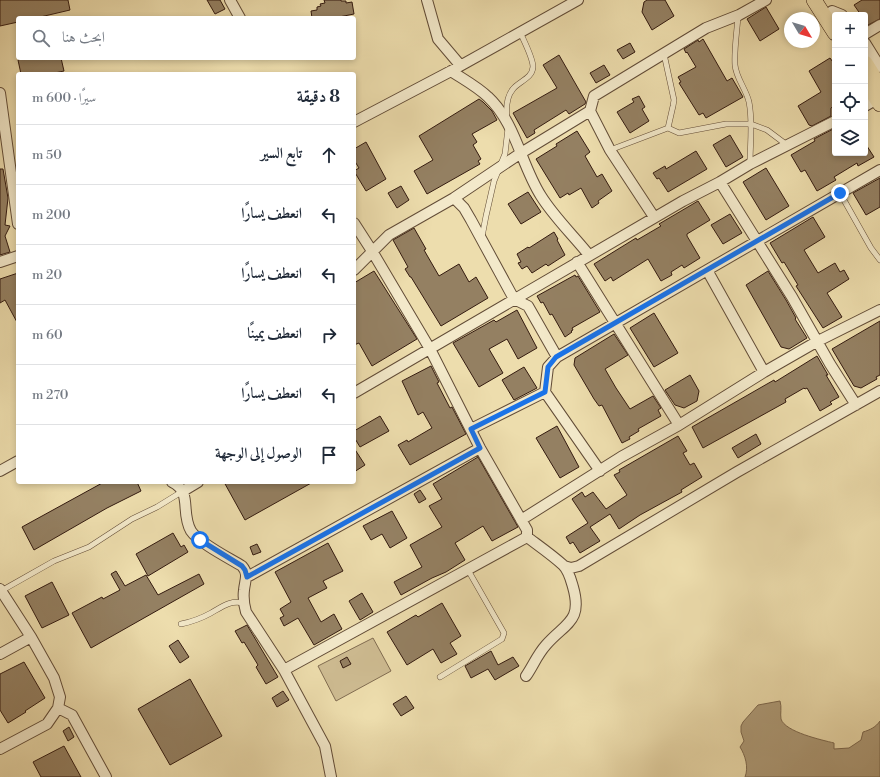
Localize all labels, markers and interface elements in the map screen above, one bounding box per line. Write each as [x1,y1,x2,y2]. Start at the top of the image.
north arrow [784,12,820,48]
map controls [832,12,868,156]
button: + [832,12,868,48]
search box [16,16,356,60]
icon: search [30,27,52,49]
text: ابحث هنا [62,28,105,47]
button: − [832,48,868,84]
button: locate [832,84,868,120]
text: 8 دقيقة [297,86,340,108]
text: سيرًا · 600 m [32,90,96,106]
button: layers [832,120,868,156]
text: تابع السير [260,144,302,163]
icon: ahead [318,144,340,166]
text: 50 m [32,147,62,163]
route end [831,184,849,202]
text: انعطف يسارًا [241,204,302,223]
icon: left [318,204,340,226]
text: 200 m [32,207,71,223]
text: انعطف يسارًا [241,264,302,283]
icon: left [318,264,340,286]
text: 20 m [32,267,62,283]
text: انعطف يمينًا [247,324,302,343]
icon: right [318,324,340,346]
text: 60 m [32,327,63,343]
text: انعطف يسارًا [241,384,302,403]
icon: left [318,384,340,406]
text: 270 m [32,387,68,403]
text: الوصول إلى الوجهة [215,444,302,463]
icon: arrive [318,444,340,466]
route start [191,531,209,549]

